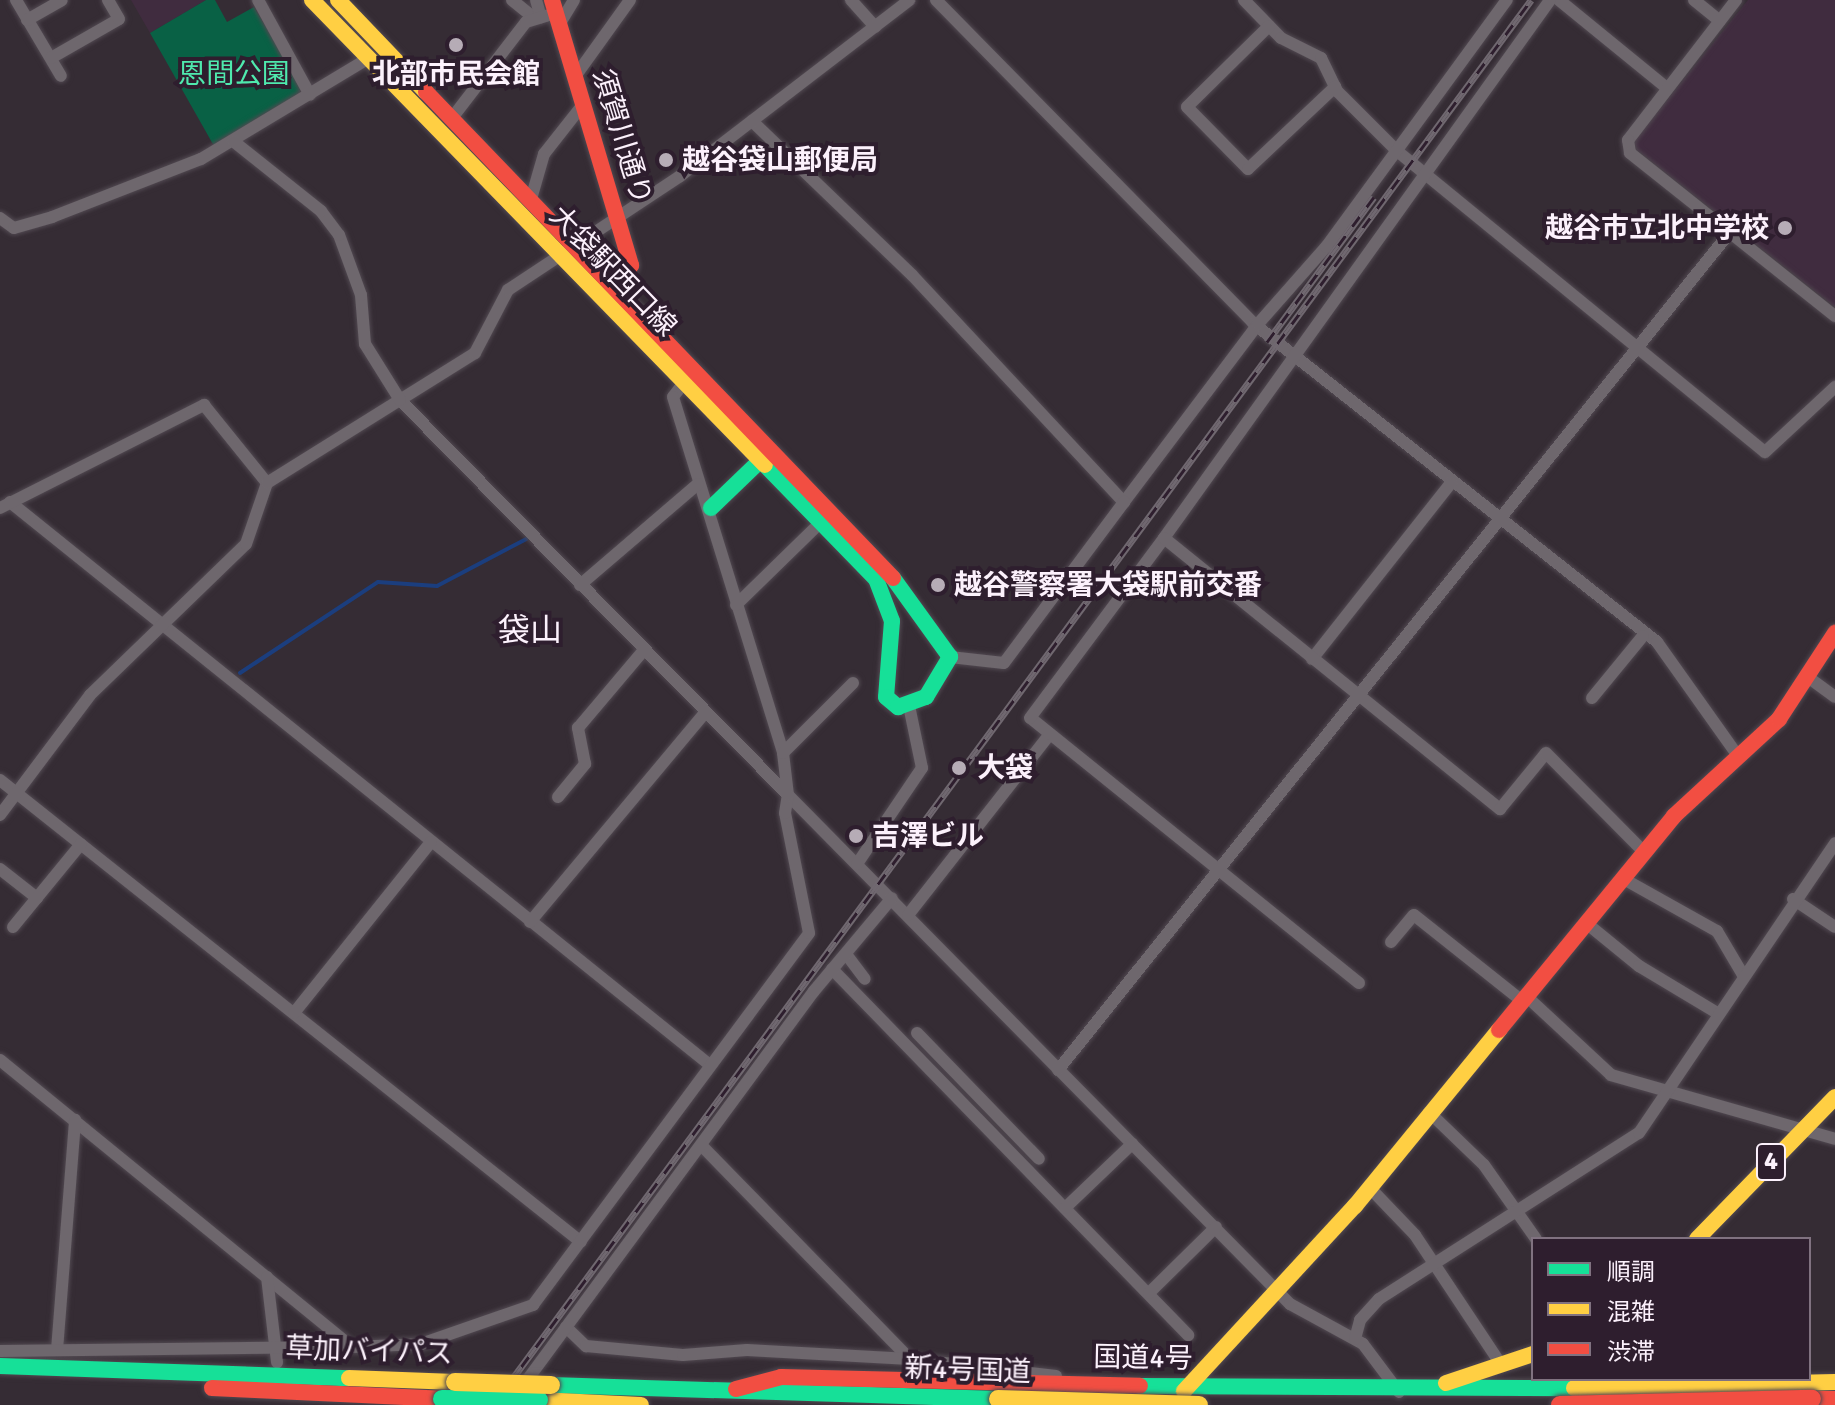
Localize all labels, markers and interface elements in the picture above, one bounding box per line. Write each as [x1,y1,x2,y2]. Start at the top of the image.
marker: 北部市民会館 [447,36,465,54]
park label: 恩間公園 [178,57,290,91]
place label: 北部市民会館 [372,57,540,91]
street label: 須賀川通り [585,65,659,209]
place label: 越谷袋山郵便局 [682,143,878,177]
marker: 越谷袋山郵便局 [657,151,675,169]
street label: 大袋駅西口線 [543,199,683,343]
place label: 越谷市立北中学校 [1545,211,1769,245]
marker: 越谷市立北中学校 [1776,219,1794,237]
place label: 越谷警察署大袋駅前交番 [954,568,1262,602]
marker: 越谷警察署大袋駅前交番 [929,576,947,594]
district label: 袋山 [498,612,562,650]
place label: 大袋 [977,751,1033,785]
marker: 大袋 [948,757,970,779]
place label: 吉澤ビル [872,819,984,853]
marker: 吉澤ビル [847,827,865,845]
road number: 4 [1755,1140,1787,1184]
legend [1531,1237,1811,1381]
text: 順調 [1607,1257,1655,1287]
text: 混雑 [1607,1297,1655,1327]
street label: 草加バイパス [284,1331,454,1371]
text: 渋滞 [1607,1337,1655,1367]
street label: 国道4号 [1093,1340,1193,1376]
street label: 新4号国道 [904,1351,1032,1389]

